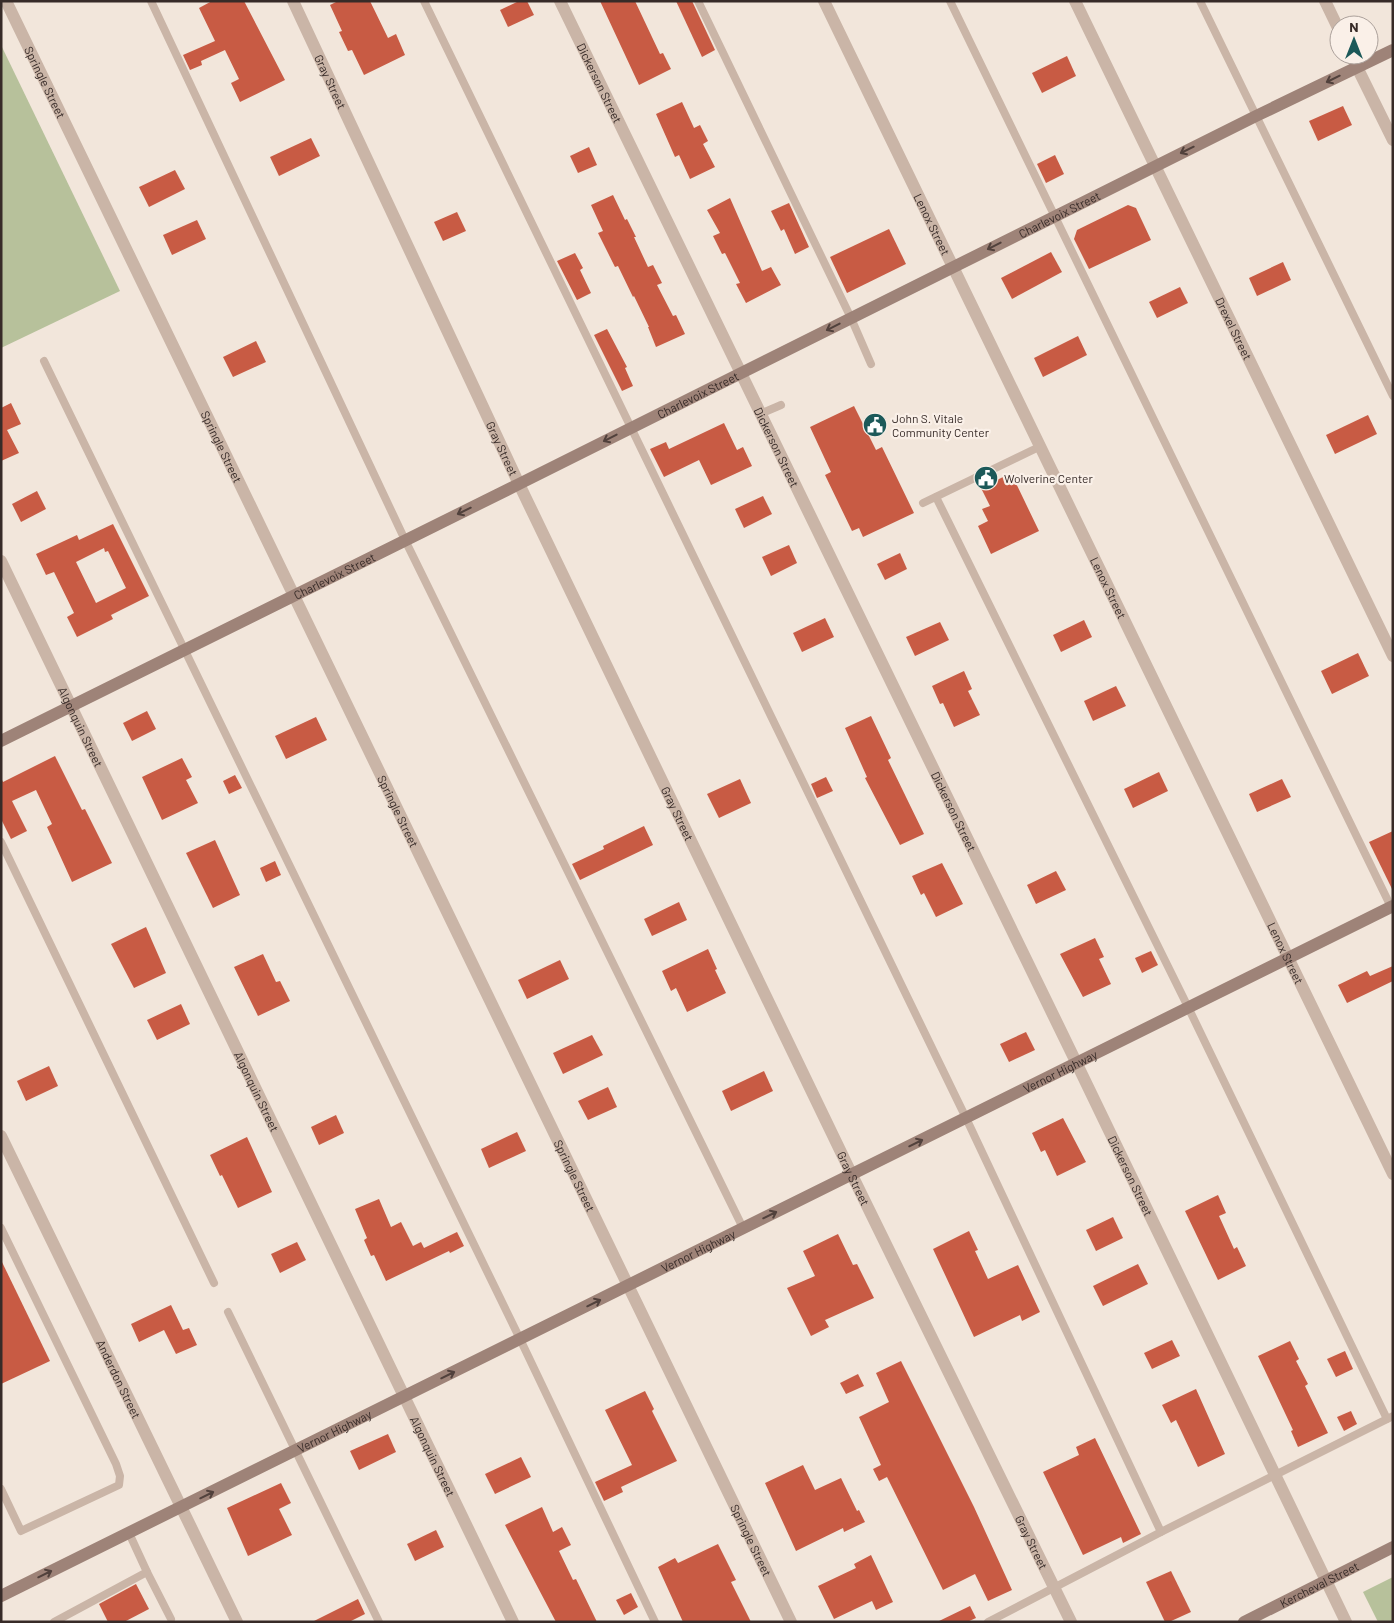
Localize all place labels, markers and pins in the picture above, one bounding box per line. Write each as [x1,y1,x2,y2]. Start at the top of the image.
place label: John S. Vitale Community Center [892,411,990,439]
public building icon: John S. Vitale Community Center [862,412,888,438]
public building icon: Wolverine Center [973,465,999,491]
place label: Wolverine Center [1004,471,1093,485]

